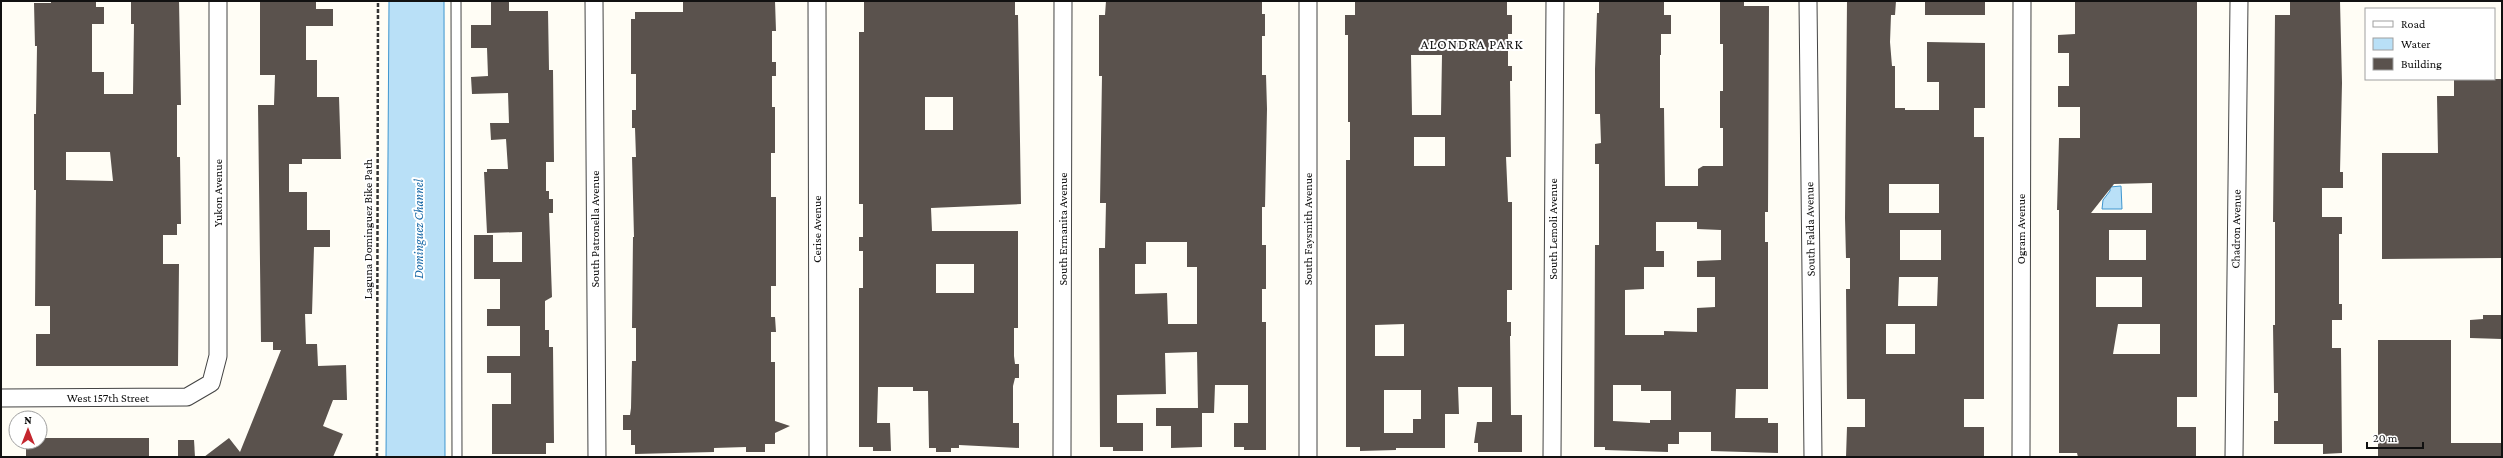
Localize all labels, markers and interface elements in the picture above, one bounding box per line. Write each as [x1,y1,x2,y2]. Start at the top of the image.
legend [2365,8,2495,80]
text: Road [2401,17,2426,31]
district label: ALONDRA PARK [1420,36,1524,52]
text: Water [2401,37,2431,51]
text: Building [2401,57,2442,71]
street label: Laguna Dominguez Bike Path [361,158,375,299]
street label: Yukon Avenue [211,159,225,227]
street label: South Patronella Avenue [588,170,602,288]
street label: South Ermanita Avenue [1056,172,1070,286]
street label: South Faysmith Avenue [1301,173,1315,285]
water label: Dominguez Channel [411,178,426,279]
street label: South Lemoli Avenue [1546,178,1560,280]
street label: South Falda Avenue [1802,182,1818,276]
street label: Chadron Avenue [2228,189,2244,269]
street label: Ogram Avenue [2014,194,2028,264]
street label: Cerise Avenue [810,195,824,263]
street label: West 157th Street [67,391,150,405]
north arrow [8,410,48,450]
text: N [24,414,32,426]
scale bar [2367,424,2423,450]
text: 20 m [2373,431,2398,445]

